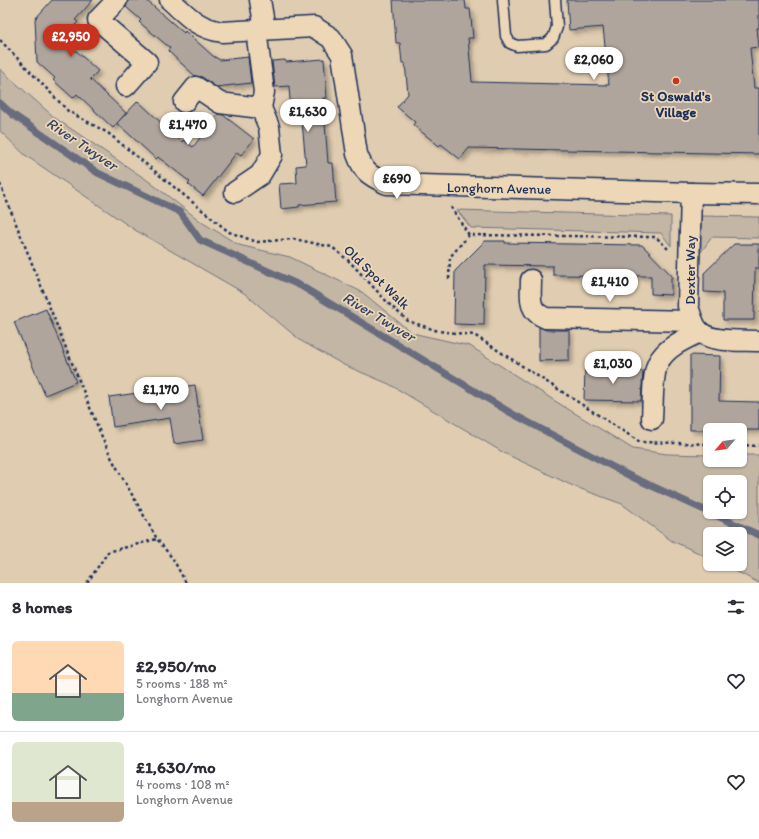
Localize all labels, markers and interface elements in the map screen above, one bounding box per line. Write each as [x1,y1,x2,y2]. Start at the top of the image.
pin: £2,950 [38,24,104,58]
text: £2,950 [52,29,90,44]
pin: £2,060 [561,47,627,81]
text: £2,060 [574,52,614,67]
marker: St Oswald's Village [671,76,681,86]
place label: St Oswald's Village [641,88,711,121]
pin: £1,630 [275,99,341,133]
text: £1,630 [289,104,327,119]
pin: £1,470 [155,112,221,146]
water label: River Twyver [43,114,123,175]
text: £1,470 [169,117,207,132]
pin: £690 [373,166,421,200]
text: £690 [383,171,411,186]
street label: Longhorn Avenue [447,179,552,198]
street label: Dexter Way [682,235,699,305]
street label: Old Spot Walk [340,242,414,314]
pin: £1,410 [577,269,643,303]
text: £1,410 [591,274,629,289]
water label: River Twyver [339,288,420,347]
pin: £1,030 [580,351,646,385]
text: £1,030 [593,356,633,371]
pin: £1,170 [128,377,194,411]
text: £1,170 [143,382,179,397]
north arrow [703,423,747,467]
map controls [703,423,747,571]
button: locate [703,475,747,519]
button: layers [703,527,747,571]
icon: filters [725,596,747,618]
text: 8 homes [12,597,72,617]
text: £2,950/mo [136,656,216,676]
icon: home [44,657,92,705]
icon: heart [725,670,747,692]
text: 5 rooms · 188 m² [136,676,228,691]
text: Longhorn Avenue [136,691,233,706]
text: £1,630/mo [136,757,216,777]
icon: home [44,758,92,806]
icon: heart [725,771,747,793]
text: 4 rooms · 108 m² [136,777,230,792]
text: Longhorn Avenue [136,792,233,807]

